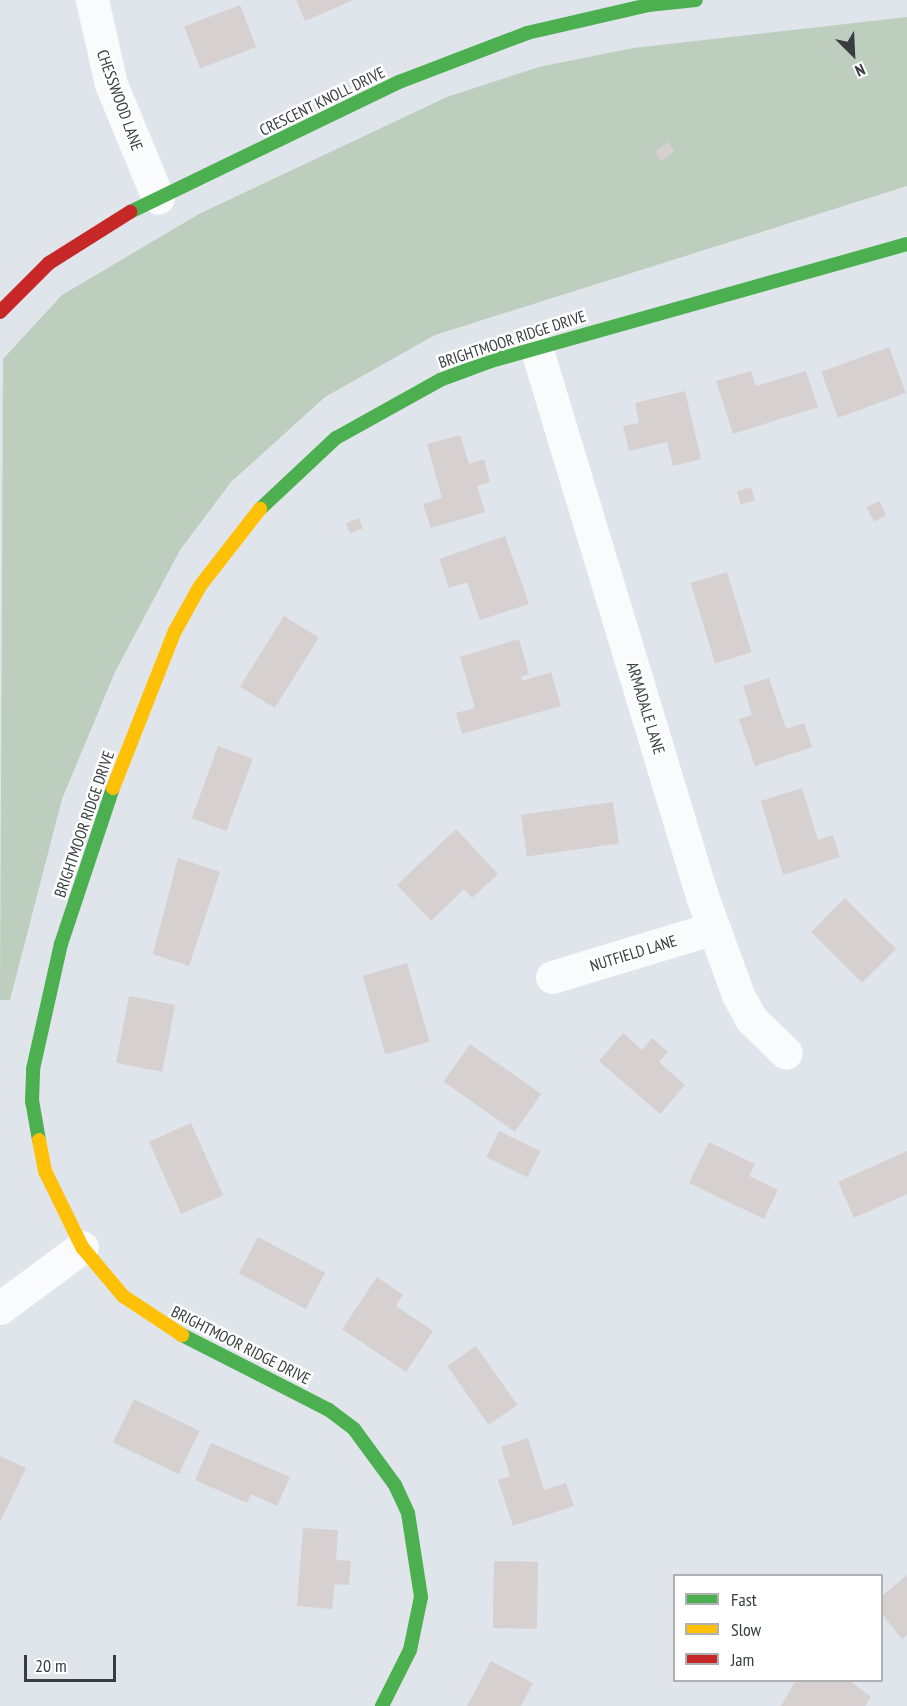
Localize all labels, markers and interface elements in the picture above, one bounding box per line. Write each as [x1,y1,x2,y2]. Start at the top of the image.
north arrow [823,24,883,84]
street label: CHESSWOOD LANE [93,47,147,153]
text: N [852,60,868,81]
street label: CRESCENT KNOLL DRIVE [256,62,388,140]
street label: BRIGHTMOOR RIDGE DRIVE [436,306,588,372]
street label: ARMADALE LANE [623,660,669,756]
street label: BRIGHTMOOR RIDGE DRIVE [50,748,118,900]
street label: NUTFIELD LANE [587,931,679,975]
street label: BRIGHTMOOR RIDGE DRIVE [168,1302,314,1388]
legend [673,1574,883,1682]
text: Fast [731,1588,757,1611]
text: Slow [731,1618,761,1641]
scale bar [27,1643,118,1681]
text: Jam [731,1648,754,1671]
text: 20 m [35,1654,67,1677]

